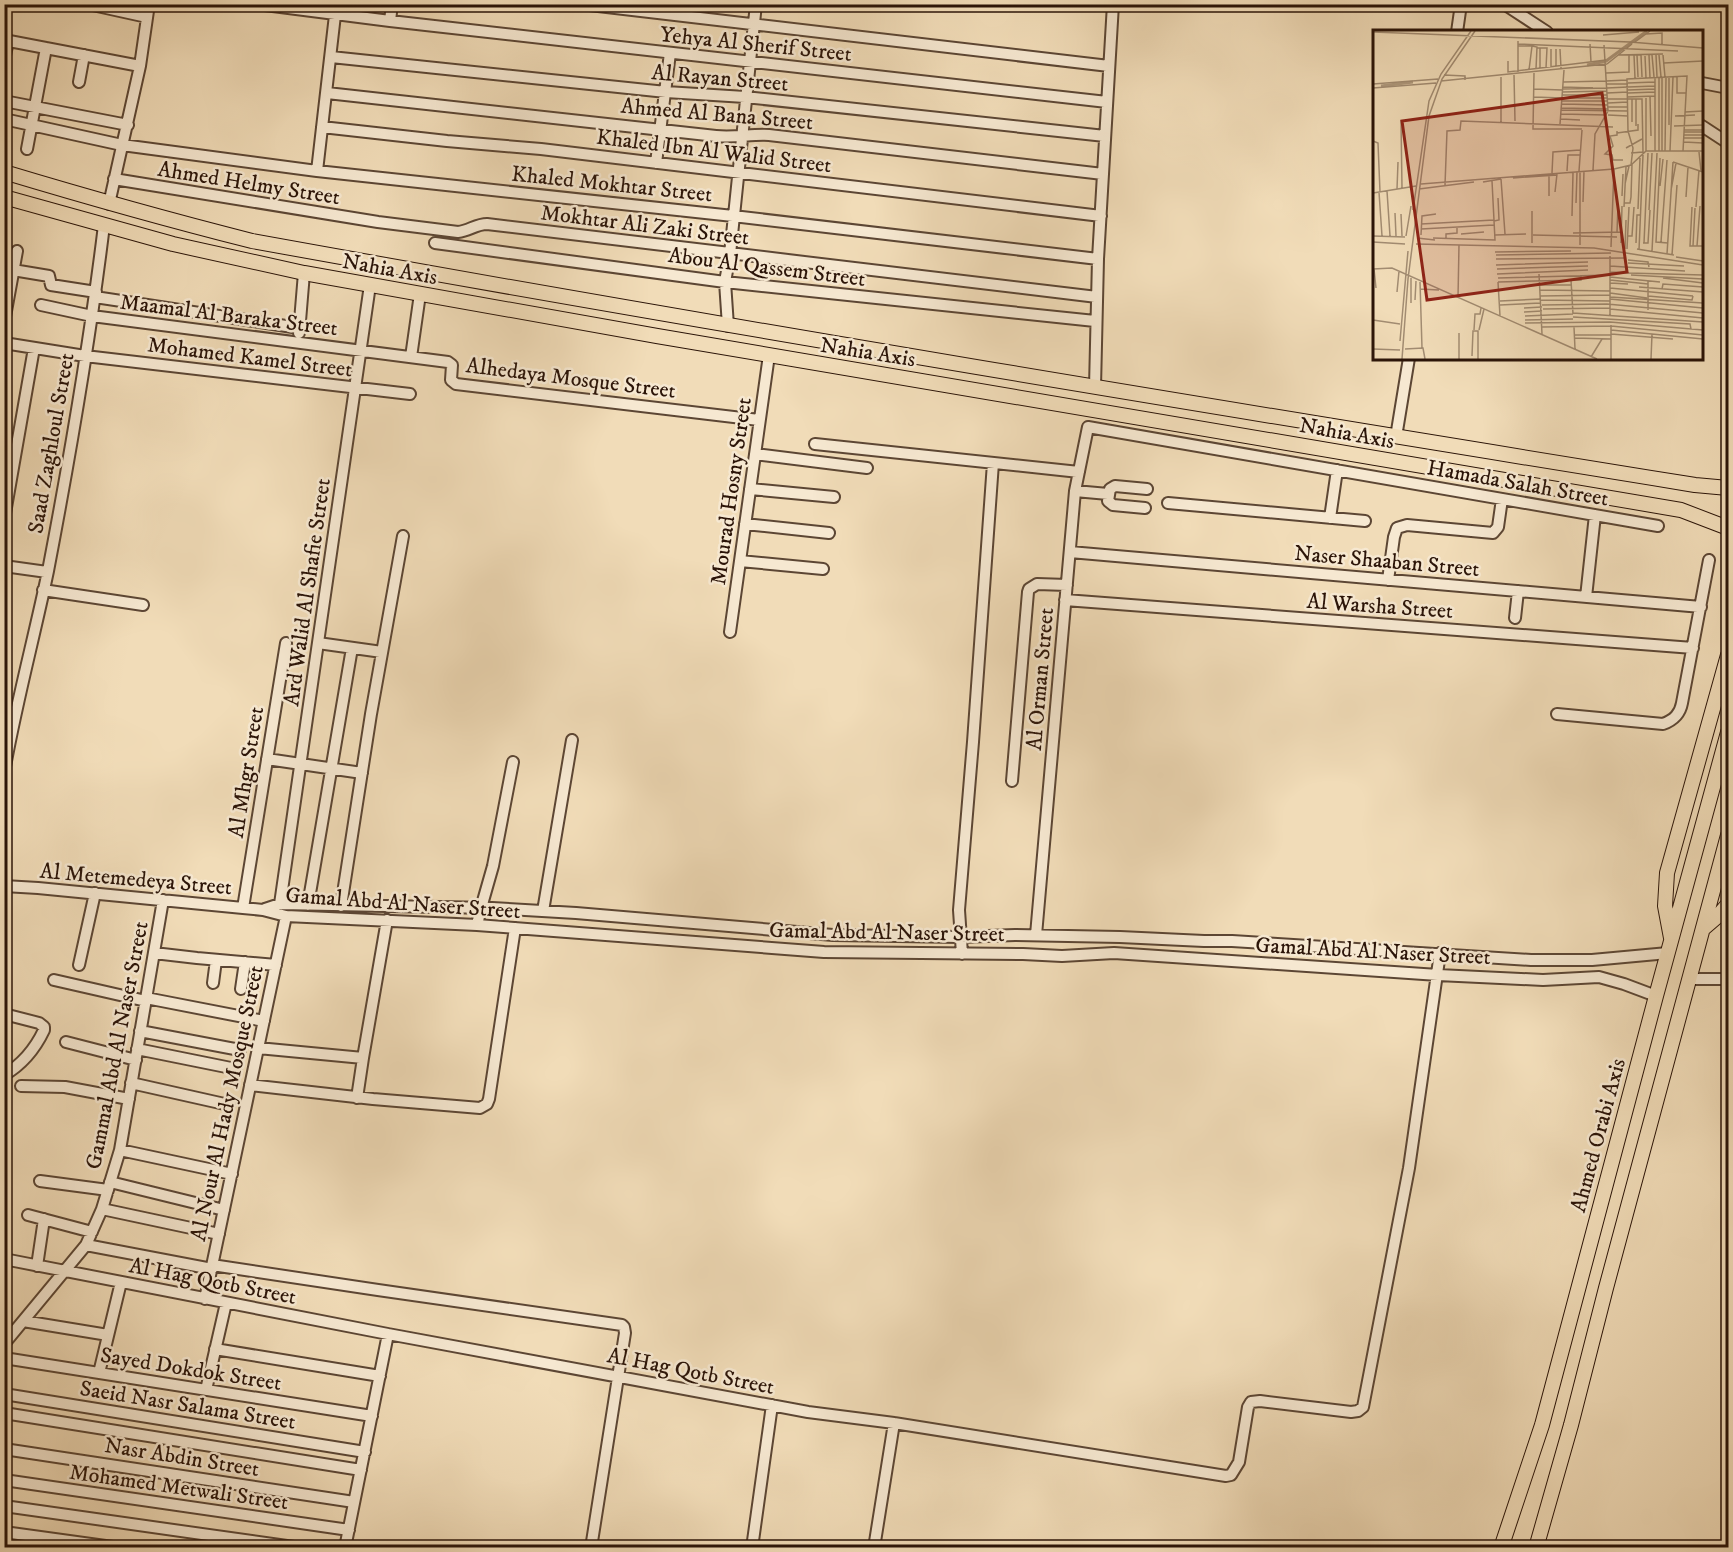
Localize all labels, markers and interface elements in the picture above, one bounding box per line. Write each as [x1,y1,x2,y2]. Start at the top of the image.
street label: Yehya Al Sherif Street [659,21,853,68]
inset map [1373,30,1703,360]
street label: Al Rayan Street [650,59,789,98]
street label: Ahmed Al Bana Street [620,93,814,136]
street label: Khaled Ibn Al Walid Street [595,124,833,179]
street label: Ahmed Helmy Street [156,156,342,211]
street label: Khaled Mokhtar Street [510,161,714,208]
street label: Mokhtar Ali Zaki Street [539,199,751,252]
street label: Abou Al Qassem Street [667,242,867,293]
street label: Nahia Axis [340,248,439,291]
street label: Maamal Al Baraka Street [118,289,339,342]
street label: Mohamed Kamel Street [146,332,354,383]
street label: Nahia Axis [818,332,917,373]
street label: Saad Zaghloul Street [22,351,81,536]
street label: Alhedaya Mosque Street [464,352,677,405]
street label: Mourad Hosny Street [705,396,758,587]
street label: Nahia Axis [1297,412,1396,455]
street label: Hamada Salah Street [1425,454,1611,513]
street label: Ard Walid Al Shafie Street [278,476,337,708]
street label: Naser Shaaban Street [1293,540,1481,583]
street label: Al Warsha Street [1306,588,1454,625]
street label: Al Orman Street [1021,607,1060,752]
street label: Al Mhgr Street [223,705,270,840]
street label: Al Metemedeya Street [39,858,233,901]
street label: Gamal Abd Al Naser Street [284,882,521,925]
street label: Gamal Abd Al Naser Street [769,917,1005,948]
street label: Gammal Abd Al Naser Street [80,919,155,1172]
street label: Gamal Abd Al Naser Street [1255,932,1491,971]
street label: Al Nour Al Hady Mosque Street [185,963,270,1244]
street label: Ahmed Orabi Axis [1565,1055,1632,1215]
street label: Al Hag Qotb Street [127,1252,299,1311]
street label: Sayed Dokdok Street [98,1342,283,1397]
street label: Al Hag Qotb Street [605,1342,777,1401]
street label: Saeid Nasr Salama Street [78,1375,298,1436]
street label: Nasr Abdin Street [102,1432,261,1483]
street label: Mohamed Metwali Street [68,1459,290,1516]

